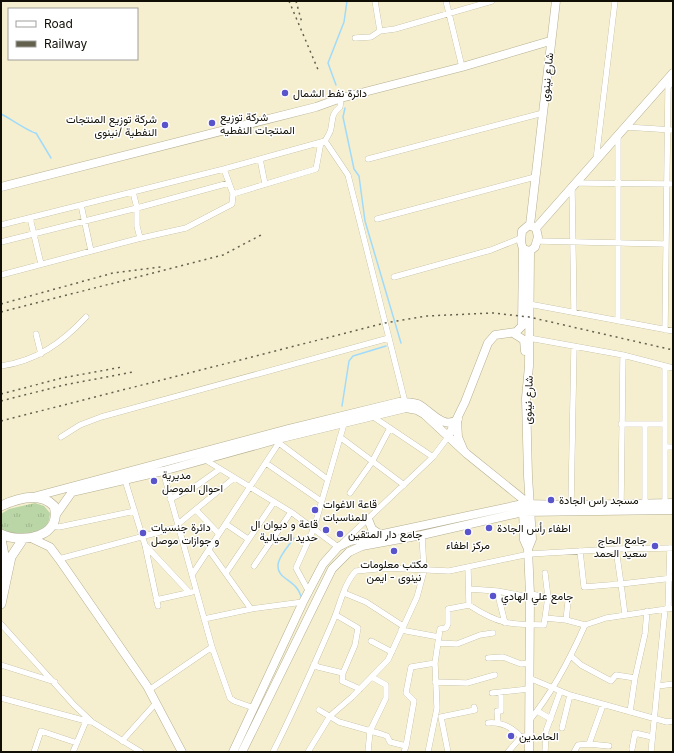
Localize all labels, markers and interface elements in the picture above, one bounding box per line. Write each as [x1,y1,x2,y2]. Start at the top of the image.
legend [8,8,138,60]
text: Road [44,16,73,31]
text: Railway [44,36,88,51]
street label: شارع نينوى [537,52,558,102]
place label: دائرة نفط الشمال [293,86,367,100]
marker: دائرة نفط الشمال [280,88,290,98]
place label: شركة توزيع المنتجات النفطيه [220,110,295,137]
place label: شركة توزيع المنتجات النفطية /نينوى [66,112,157,139]
marker: شركة توزيع المنتجات النفطيه [207,118,217,128]
marker: شركة توزيع المنتجات النفطية /نينوى [160,120,170,130]
street label: شارع نينوى [520,375,537,425]
place label: مديرية احوال الموصل [162,468,223,495]
marker: مديرية احوال الموصل [149,476,159,486]
place label: مسجد راس الجادة [559,493,639,507]
marker: مسجد راس الجادة [546,495,556,505]
place label: قاعة الاغوات للمناسبات [323,497,377,524]
marker: قاعة الاغوات للمناسبات [310,505,320,515]
place label: قاعة و ديوان ال حديد الحيالية [251,517,318,544]
place label: دائرة جنسيات و جوازات موصل [151,520,220,547]
place label: اطفاء رأس الجادة [497,521,571,535]
marker: اطفاء رأس الجادة [484,523,494,533]
marker: قاعة و ديوان ال حديد الحيالية [321,525,331,535]
place label: جامع دار المتقين [348,527,423,542]
marker: مركز اطفاء [463,527,473,537]
marker: دائرة جنسيات و جوازات موصل [138,528,148,538]
marker: جامع دار المتقين [335,529,345,539]
place label: جامع الحاج سعيد الحمد [594,533,647,560]
place label: مركز اطفاء [446,538,490,552]
marker: جامع الحاج سعيد الحمد [650,541,660,551]
marker: مكتب معلومات نينوى - ايمن [389,546,399,556]
place label: مكتب معلومات نينوى - ايمن [360,557,428,584]
place label: جامع علي الهادي [501,589,573,606]
marker: جامع علي الهادي [488,591,498,601]
place label: الحامدين [519,729,559,743]
marker: الحامدين [506,731,516,741]

